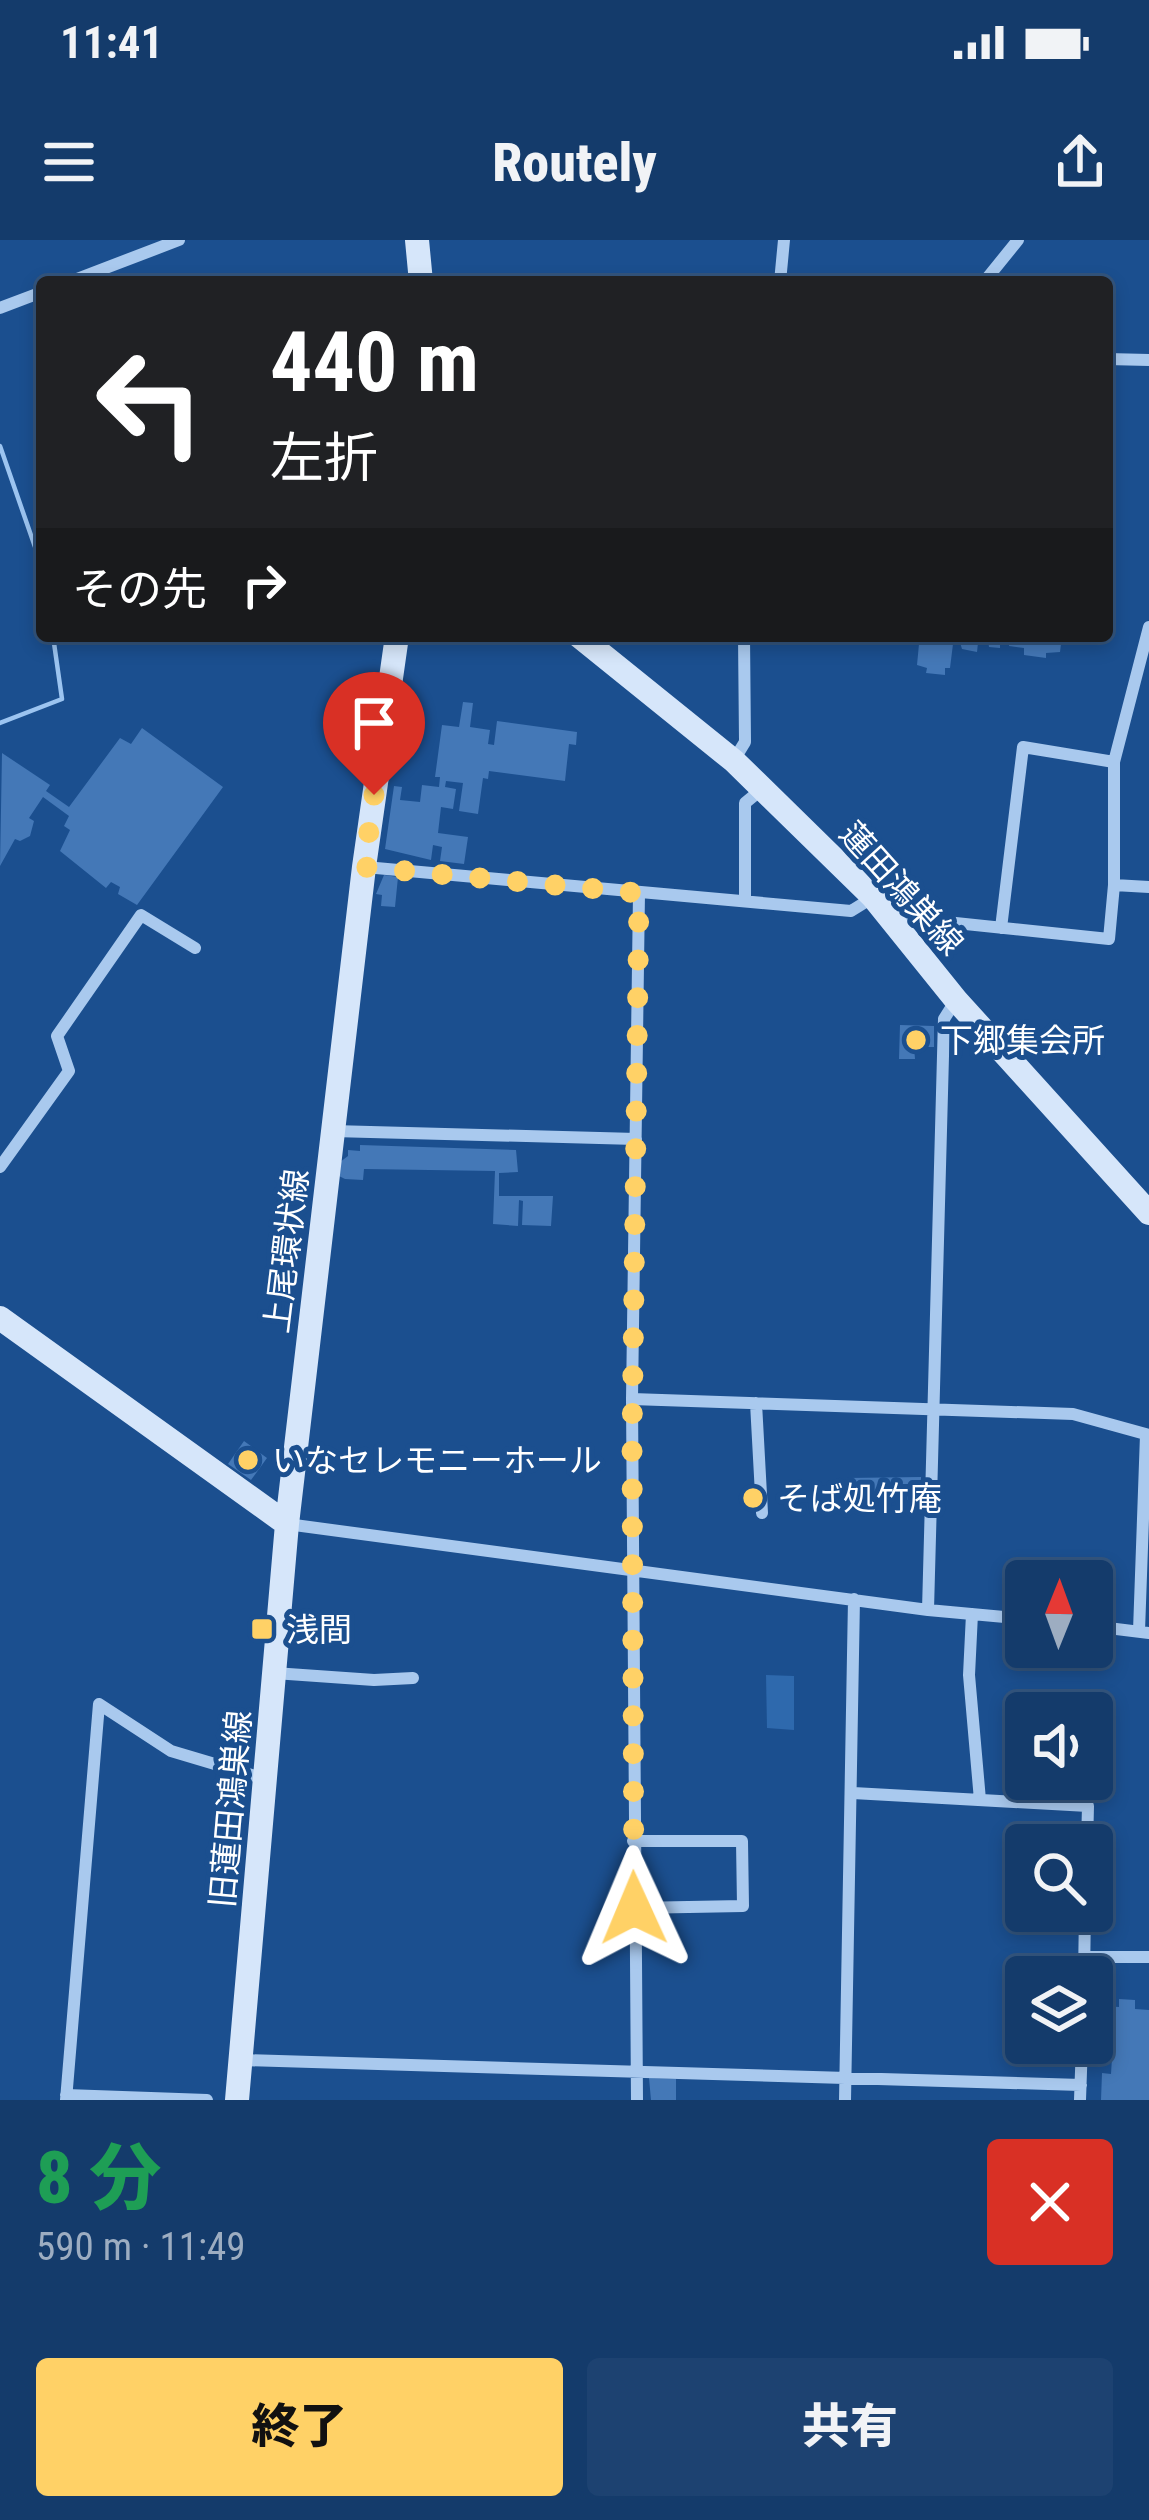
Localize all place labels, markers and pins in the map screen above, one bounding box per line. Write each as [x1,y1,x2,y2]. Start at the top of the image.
pin [323,672,425,795]
place label: 下郷集会所 [940,1021,1105,1060]
marker: 下郷集会所 [903,1027,929,1053]
place label: いなセレモニーホール [272,1441,602,1480]
marker: いなセレモニーホール [235,1447,261,1473]
place label: そば処竹庵 [777,1479,942,1518]
marker: そば処竹庵 [740,1485,766,1511]
place label: 浅間 [286,1610,352,1649]
marker: 浅間 [249,1616,275,1642]

